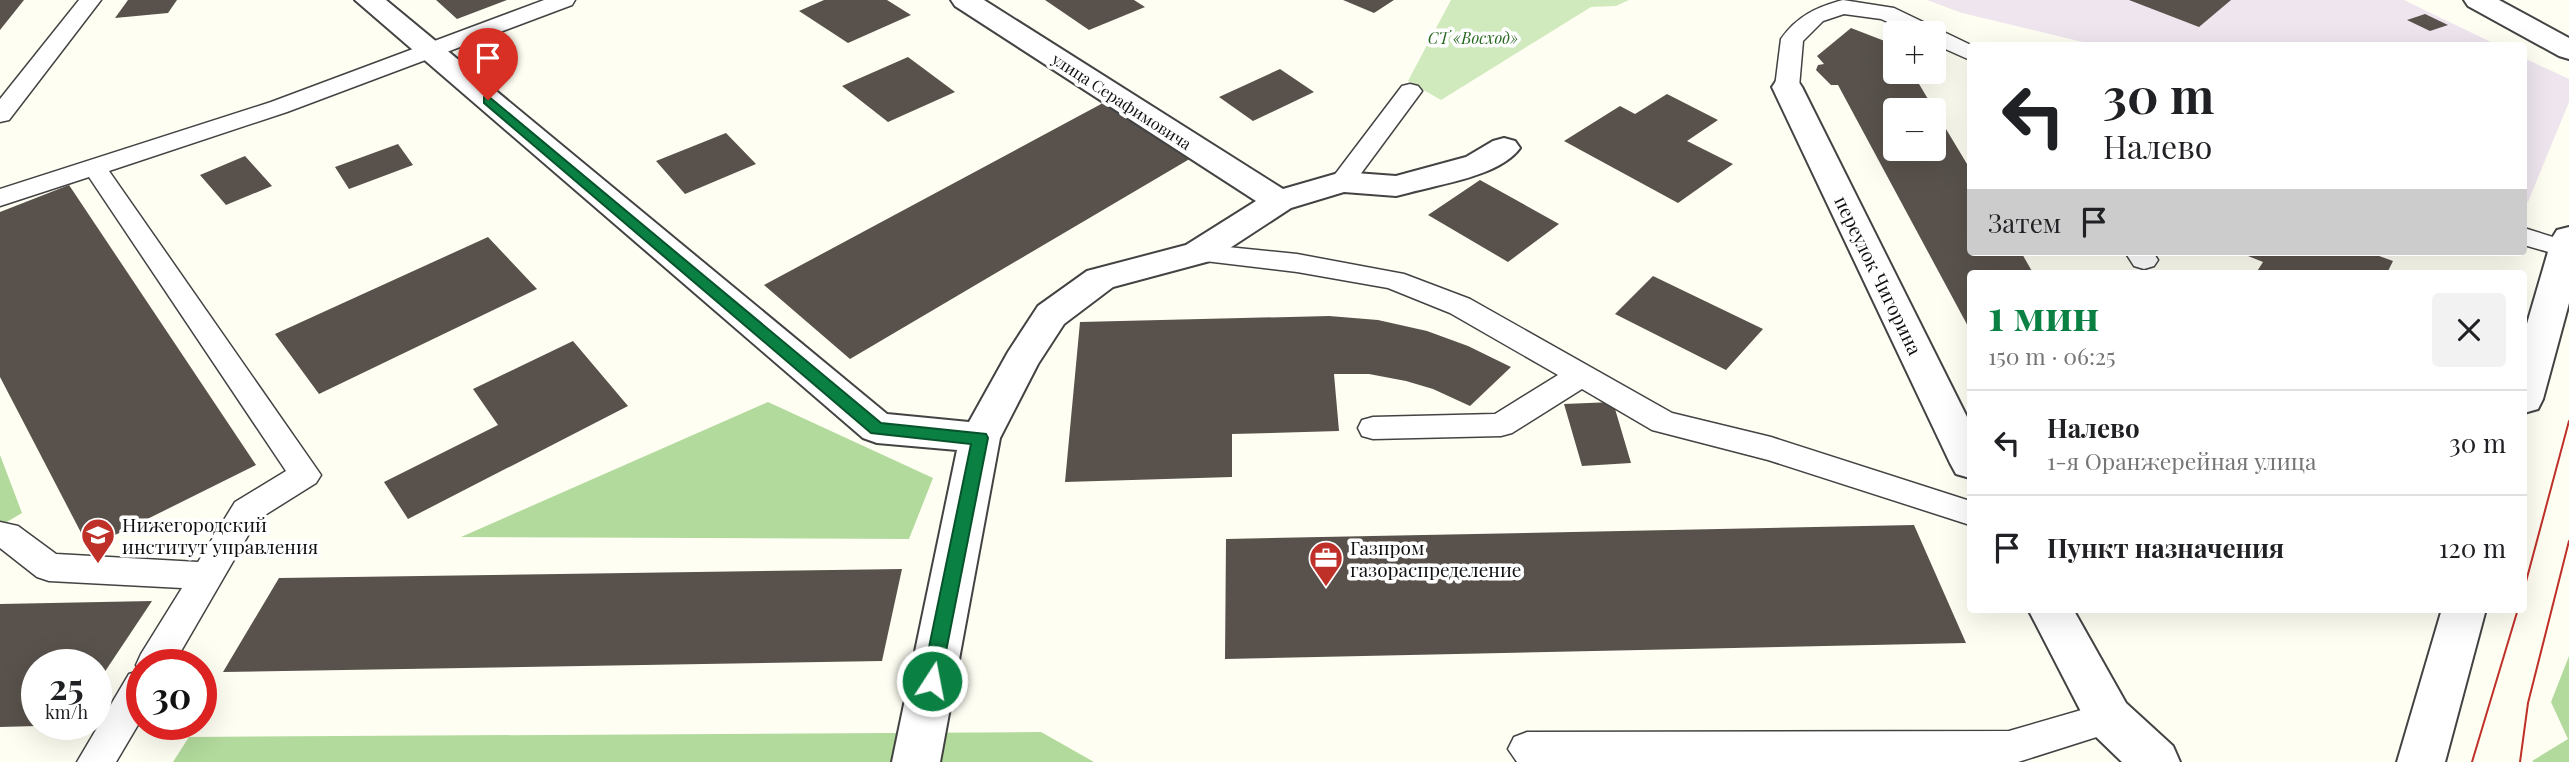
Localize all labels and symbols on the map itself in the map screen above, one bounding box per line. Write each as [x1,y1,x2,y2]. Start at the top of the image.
park label: СТ «Восход» [1428,27,1518,48]
pin [458,28,518,100]
street label: улица Серафимовича [1047,47,1196,154]
street label: переулок Чигорина [1829,191,1929,359]
place label: Нижегородский институт управления [122,511,318,559]
school or university icon: Нижегородский институт управления [79,516,117,565]
place label: Газпром газораспределение [1350,534,1521,582]
office icon: Газпром газораспределение [1307,539,1345,588]
position arrow [895,644,969,718]
speed limit sign: 30 [126,649,217,740]

